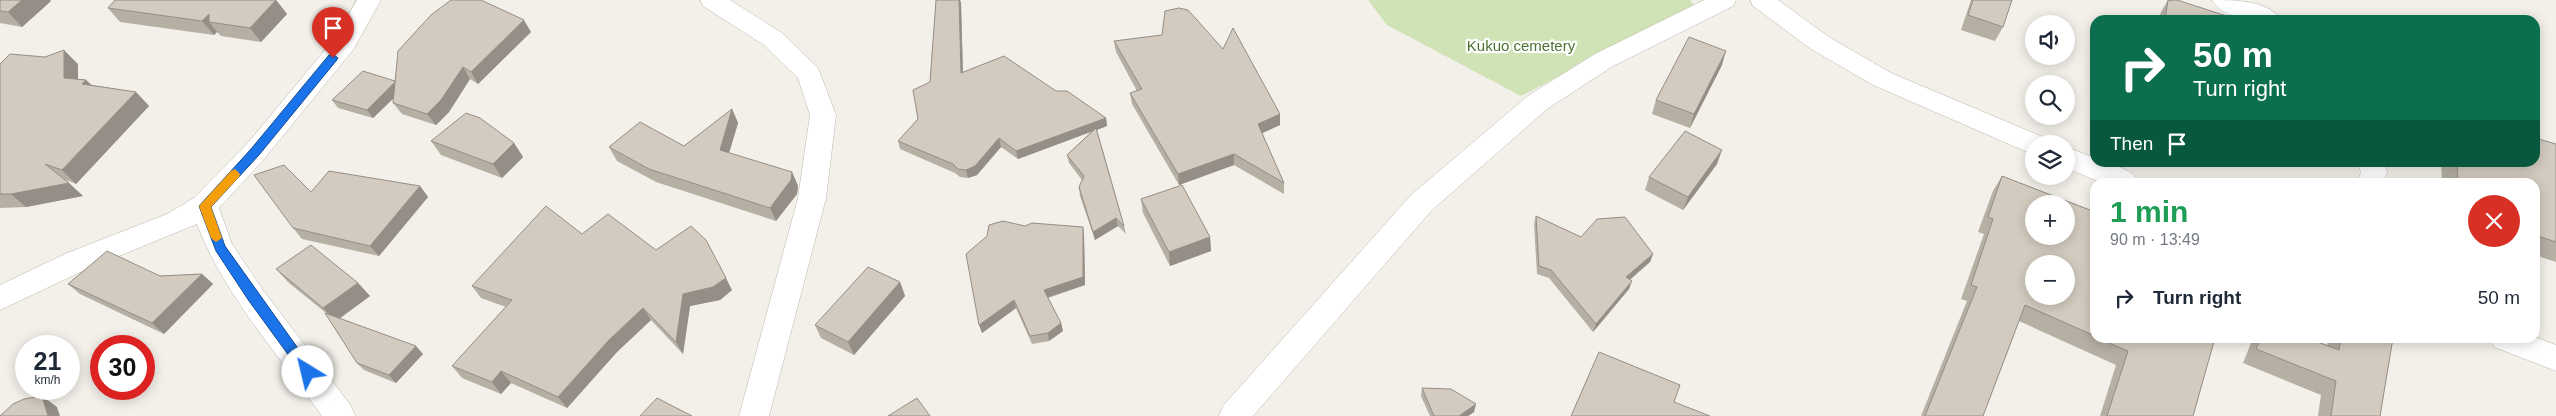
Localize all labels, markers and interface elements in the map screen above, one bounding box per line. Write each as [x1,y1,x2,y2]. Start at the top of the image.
pin [312,7,354,58]
icon: arrive [319,14,347,42]
map controls [2025,15,2075,305]
button: sound [2025,15,2075,65]
icon: right [2110,35,2175,100]
text: 50 m [2193,35,2273,74]
park label: Kukuo cemetery [1467,37,1576,54]
button: search [2025,75,2075,125]
text: Turn right [2193,76,2286,101]
icon: arrive [2163,130,2191,158]
text: Then [2110,133,2153,154]
button: layers [2025,135,2075,185]
button: + [2025,195,2075,245]
text: 1 min [2110,195,2188,228]
button: close [2468,195,2520,247]
text: 90 m · 13:49 [2110,231,2200,248]
button: − [2025,255,2075,305]
icon: right [2110,284,2138,312]
text: Turn right [2153,287,2241,308]
text: 50 m [2478,287,2520,308]
speed limit sign: 30 [90,335,155,400]
position arrow [281,345,333,397]
text: 21 [34,347,61,375]
text: km/h [34,373,61,387]

